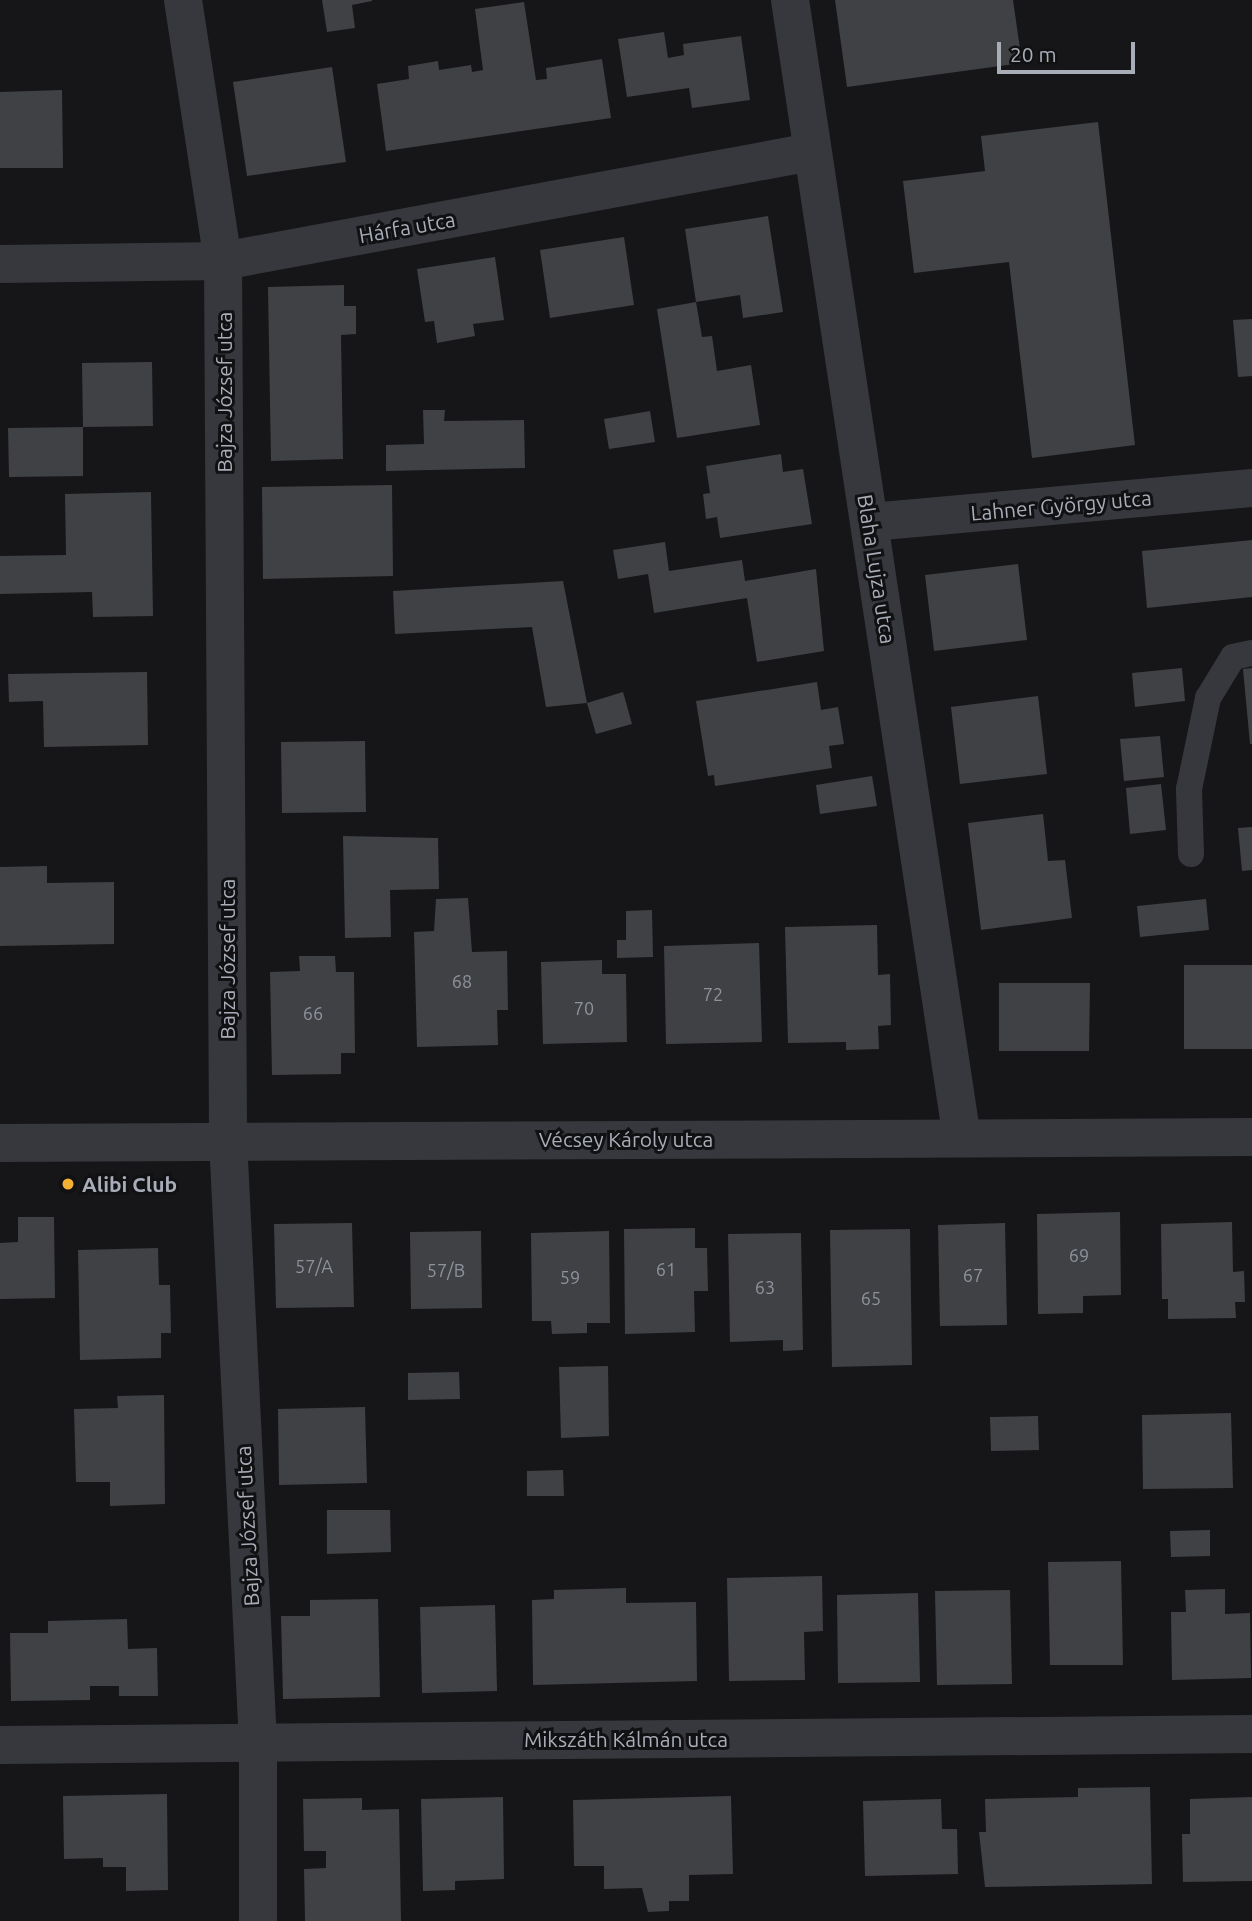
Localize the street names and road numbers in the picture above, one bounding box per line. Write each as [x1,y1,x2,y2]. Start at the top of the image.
street label: Hárfa utca [357,206,457,248]
street label: Bajza József utca [211,312,237,472]
street label: Lahner György utca [969,485,1153,525]
street label: Blaha Lujza utca [853,492,901,646]
street label: Bajza József utca [214,879,240,1039]
street label: Vécsey Károly utca [539,1126,713,1152]
street label: Bajza József utca [230,1445,264,1607]
street label: Mikszáth Kálmán utca [524,1726,728,1752]

